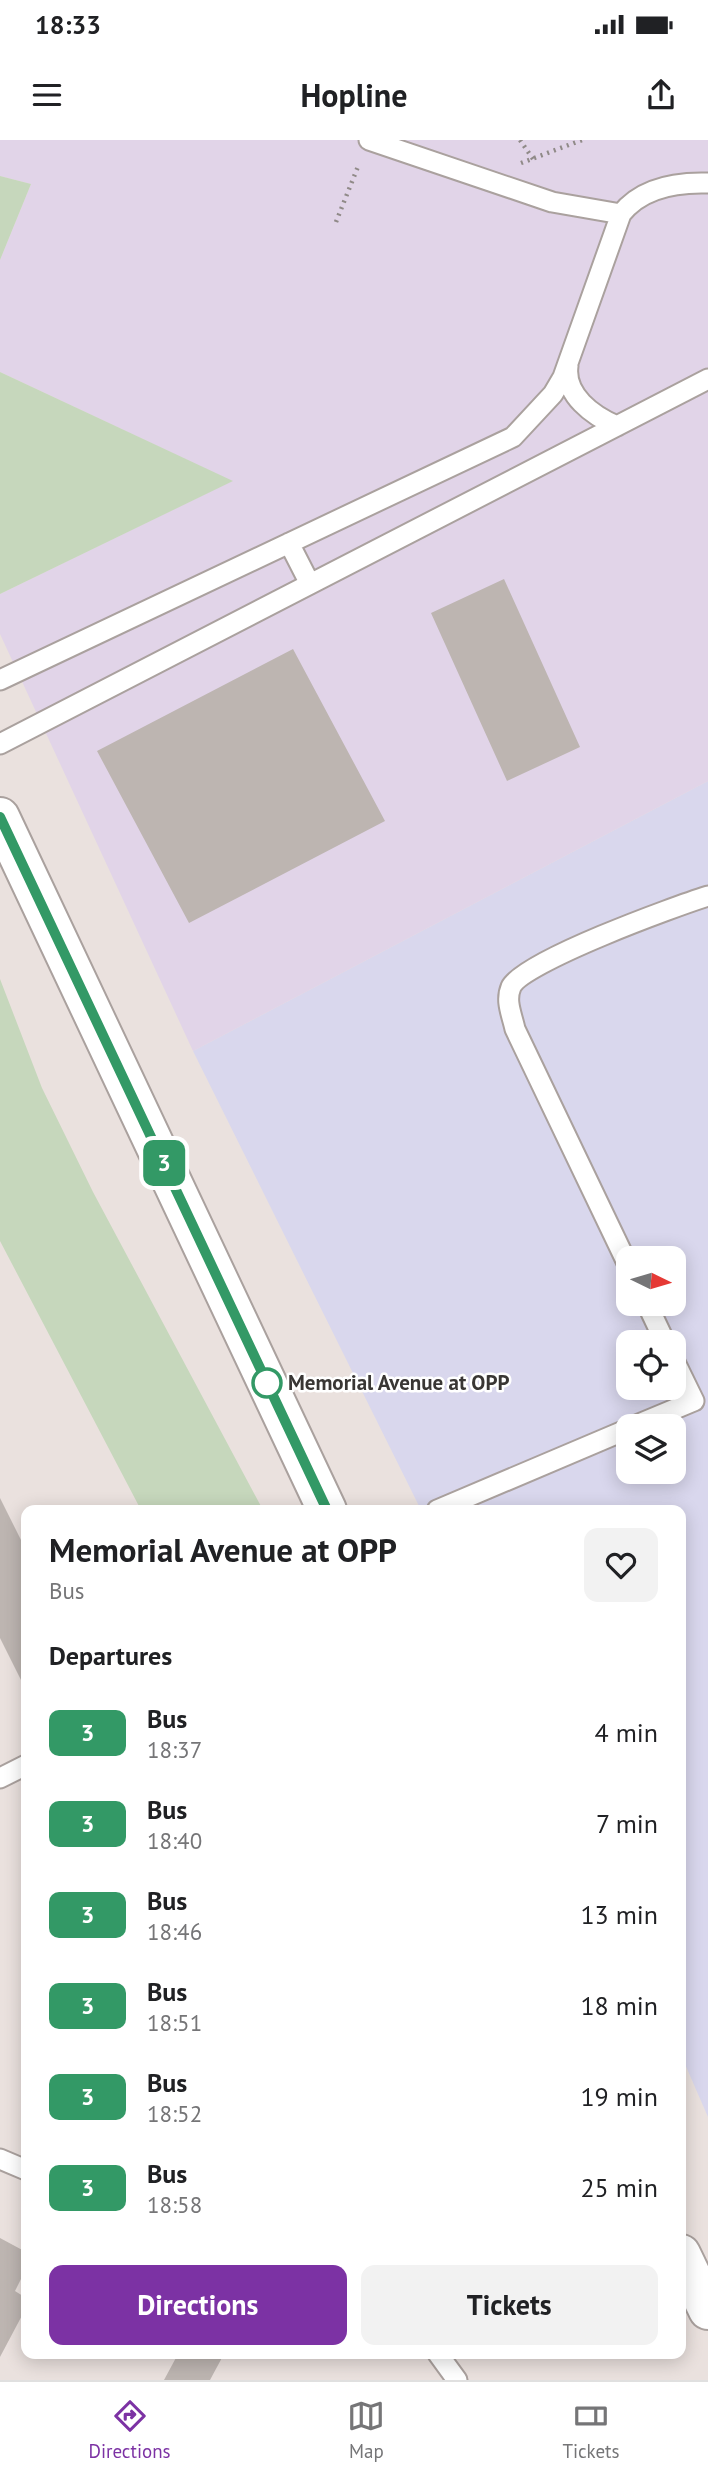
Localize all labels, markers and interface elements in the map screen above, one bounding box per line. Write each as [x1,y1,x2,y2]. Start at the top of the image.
text: 18:33 [35,8,101,41]
text: Hopline [300,74,408,116]
icon: menu [28,76,66,114]
icon: share [642,76,680,114]
line badge: 3 [141,1140,187,1186]
text: 3 [157,1147,171,1178]
north arrow [616,1246,686,1316]
map controls [616,1246,686,1484]
button: locate [616,1330,686,1400]
marker: Memorial Avenue at OPP [252,1368,282,1398]
place label: Memorial Avenue at OPP [288,1369,509,1396]
button: layers [616,1414,686,1484]
text: Memorial Avenue at OPP [49,1528,397,1571]
button: heart [584,1528,658,1602]
text: Bus [49,1576,85,1605]
text: Departures [49,1639,172,1672]
text: Bus [147,1702,187,1735]
text: 4 min [595,1716,658,1749]
text: 3 [81,1717,94,1748]
text: 18:37 [147,1735,202,1764]
text: Bus [147,1793,187,1826]
text: 7 min [596,1807,658,1840]
text: 3 [81,1808,94,1839]
text: 18:40 [147,1826,202,1855]
text: Bus [147,1884,187,1917]
text: 13 min [580,1898,658,1931]
text: 3 [81,1899,94,1930]
text: 18:46 [147,1917,202,1946]
text: Bus [147,1975,187,2008]
text: 18 min [580,1989,658,2022]
text: 3 [81,1990,94,2021]
text: 18:51 [147,2008,202,2037]
text: Bus [147,2066,187,2099]
text: 19 min [580,2080,658,2113]
text: 3 [81,2081,94,2112]
text: 18:52 [147,2099,202,2128]
text: Bus [147,2157,187,2190]
text: 25 min [580,2171,658,2204]
text: 3 [81,2172,94,2203]
text: 18:58 [147,2190,202,2219]
button: Directions [49,2265,347,2345]
button: Tickets [361,2265,658,2345]
tab: Directions [88,2397,171,2463]
tab: Map [347,2397,385,2463]
tab: Tickets [562,2397,620,2463]

